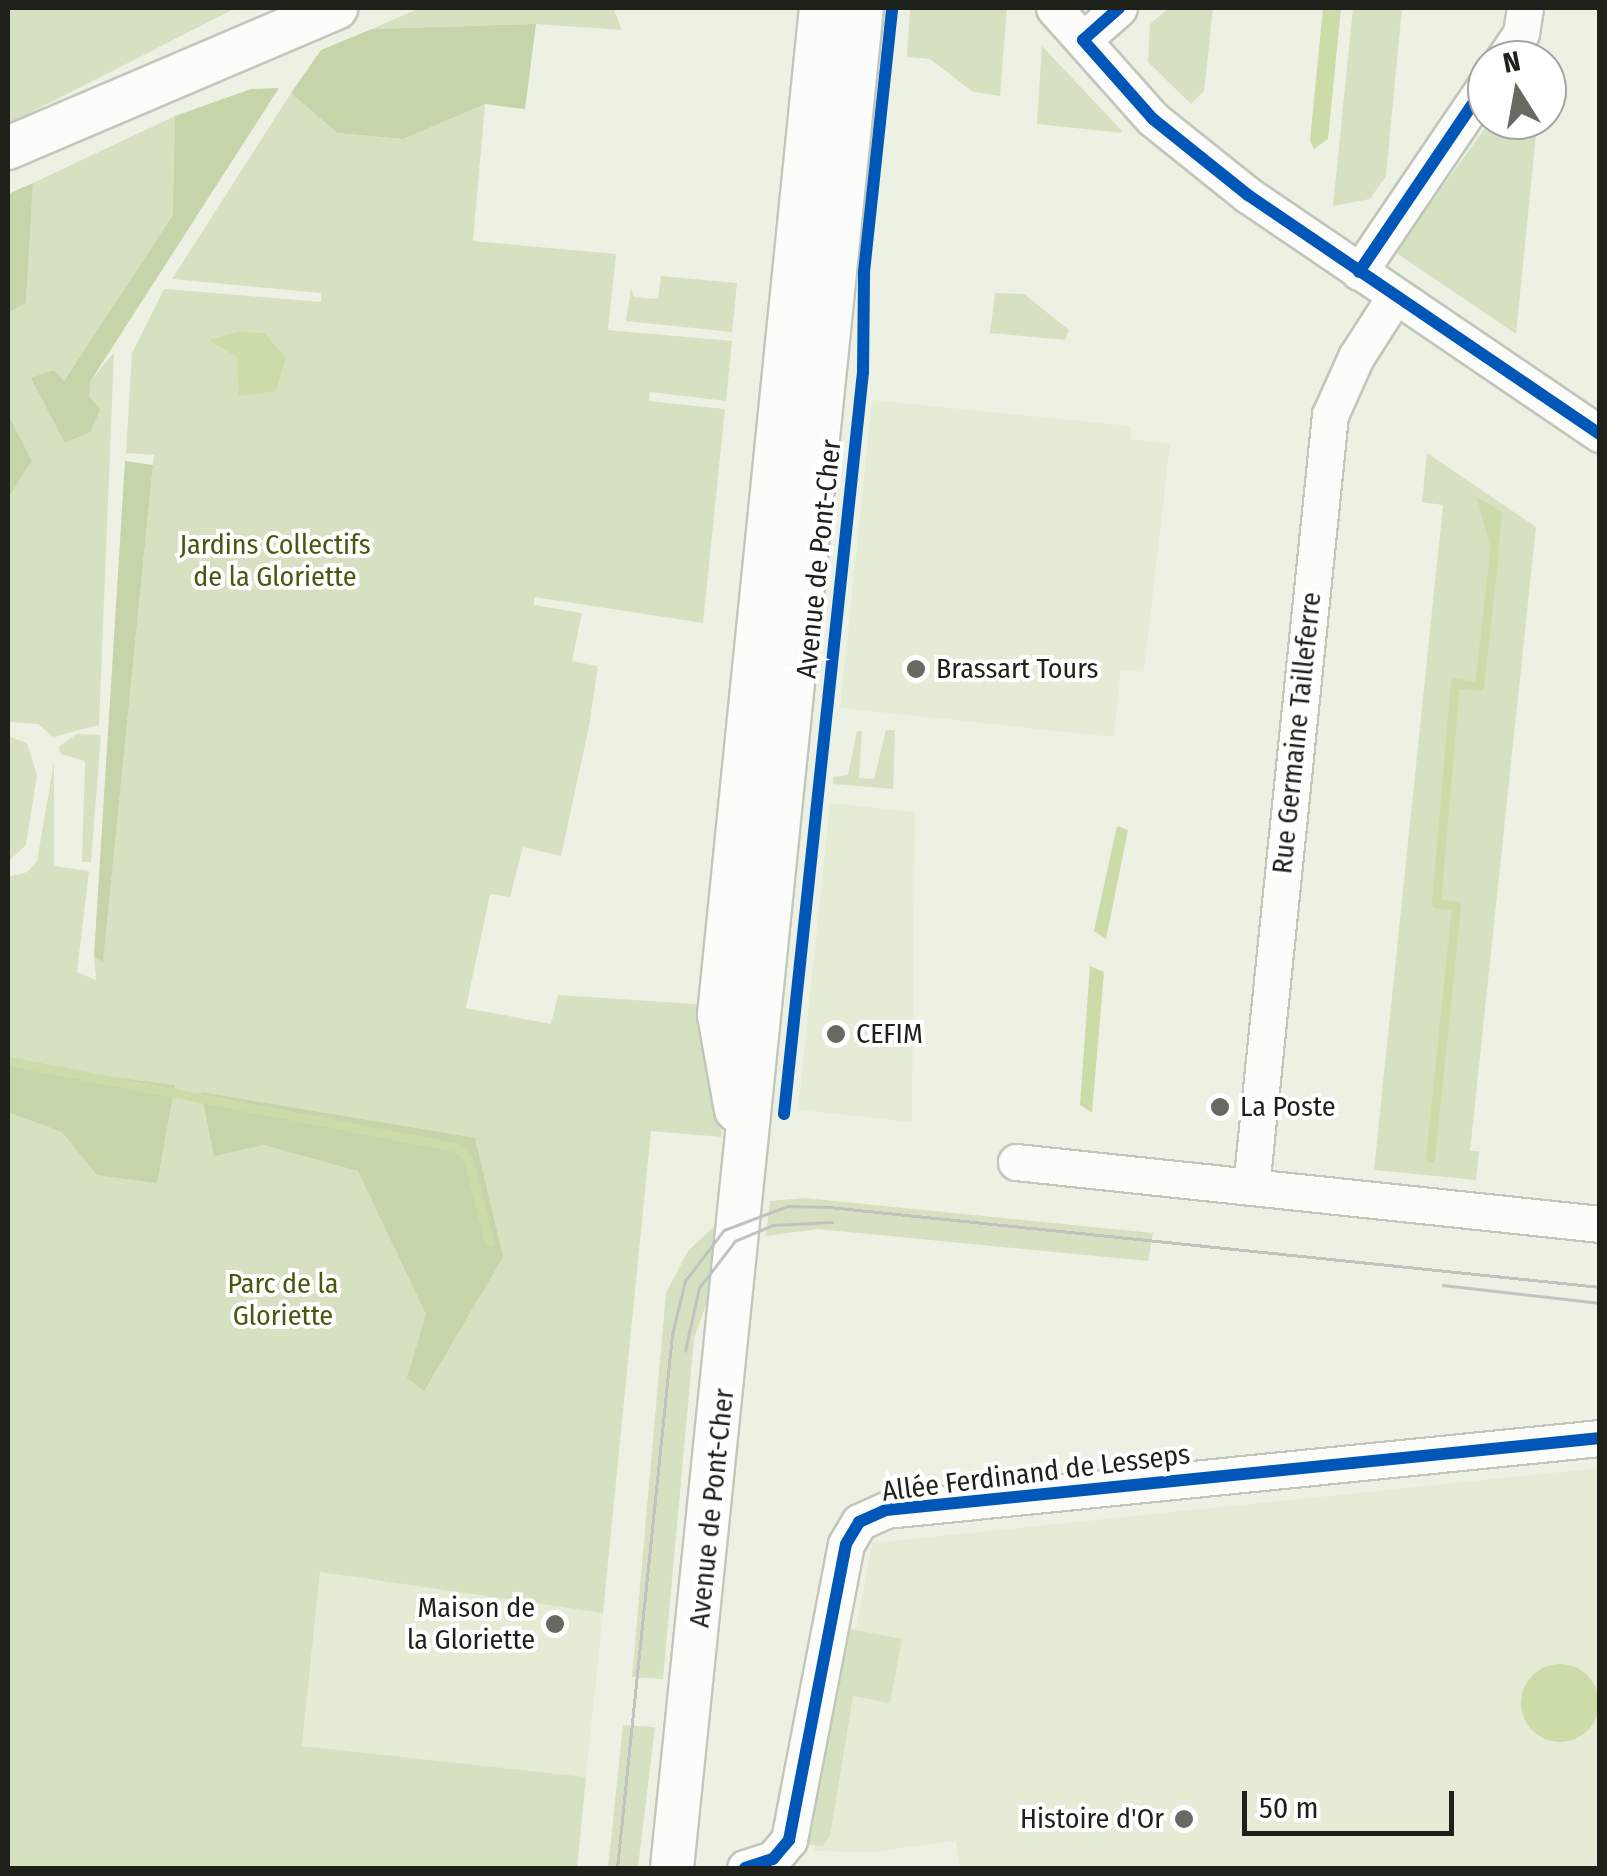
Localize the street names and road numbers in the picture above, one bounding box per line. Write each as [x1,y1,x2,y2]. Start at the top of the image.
street label: Avenue de Pont-Cher [790,438,848,680]
street label: Rue Germaine Tailleferre [1266,591,1328,875]
street label: Avenue de Pont-Cher [683,1387,741,1629]
street label: Allée Ferdinand de Lesseps [880,1437,1192,1509]

